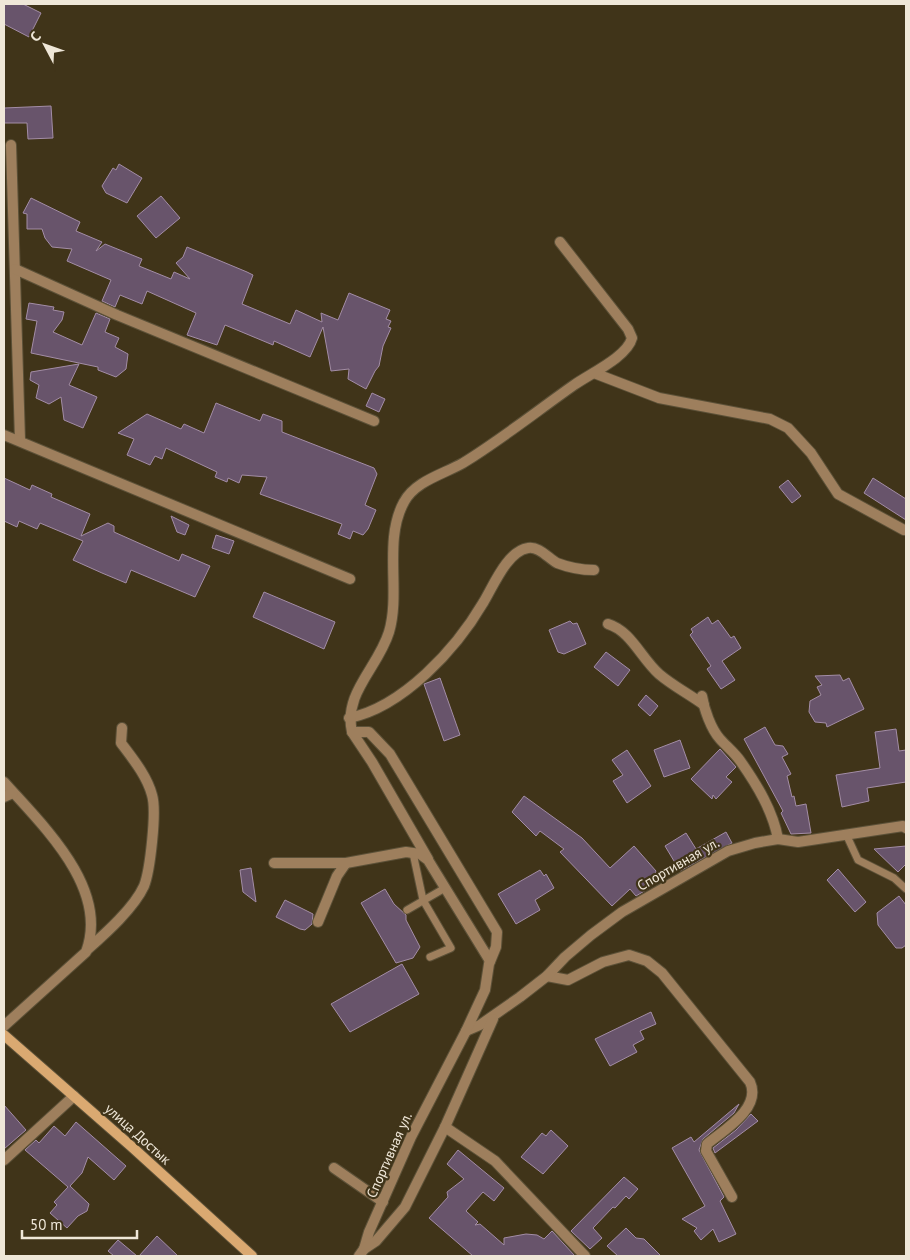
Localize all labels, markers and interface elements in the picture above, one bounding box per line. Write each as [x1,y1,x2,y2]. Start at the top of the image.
north arrow [20,20,70,70]
text: С [26,27,45,45]
street label: Спортивная ул. [634,833,722,895]
street label: улица Достык [101,1099,175,1169]
street label: Спортивная ул. [362,1109,416,1201]
scale bar [22,1208,138,1240]
text: 50 m [30,1215,63,1234]

